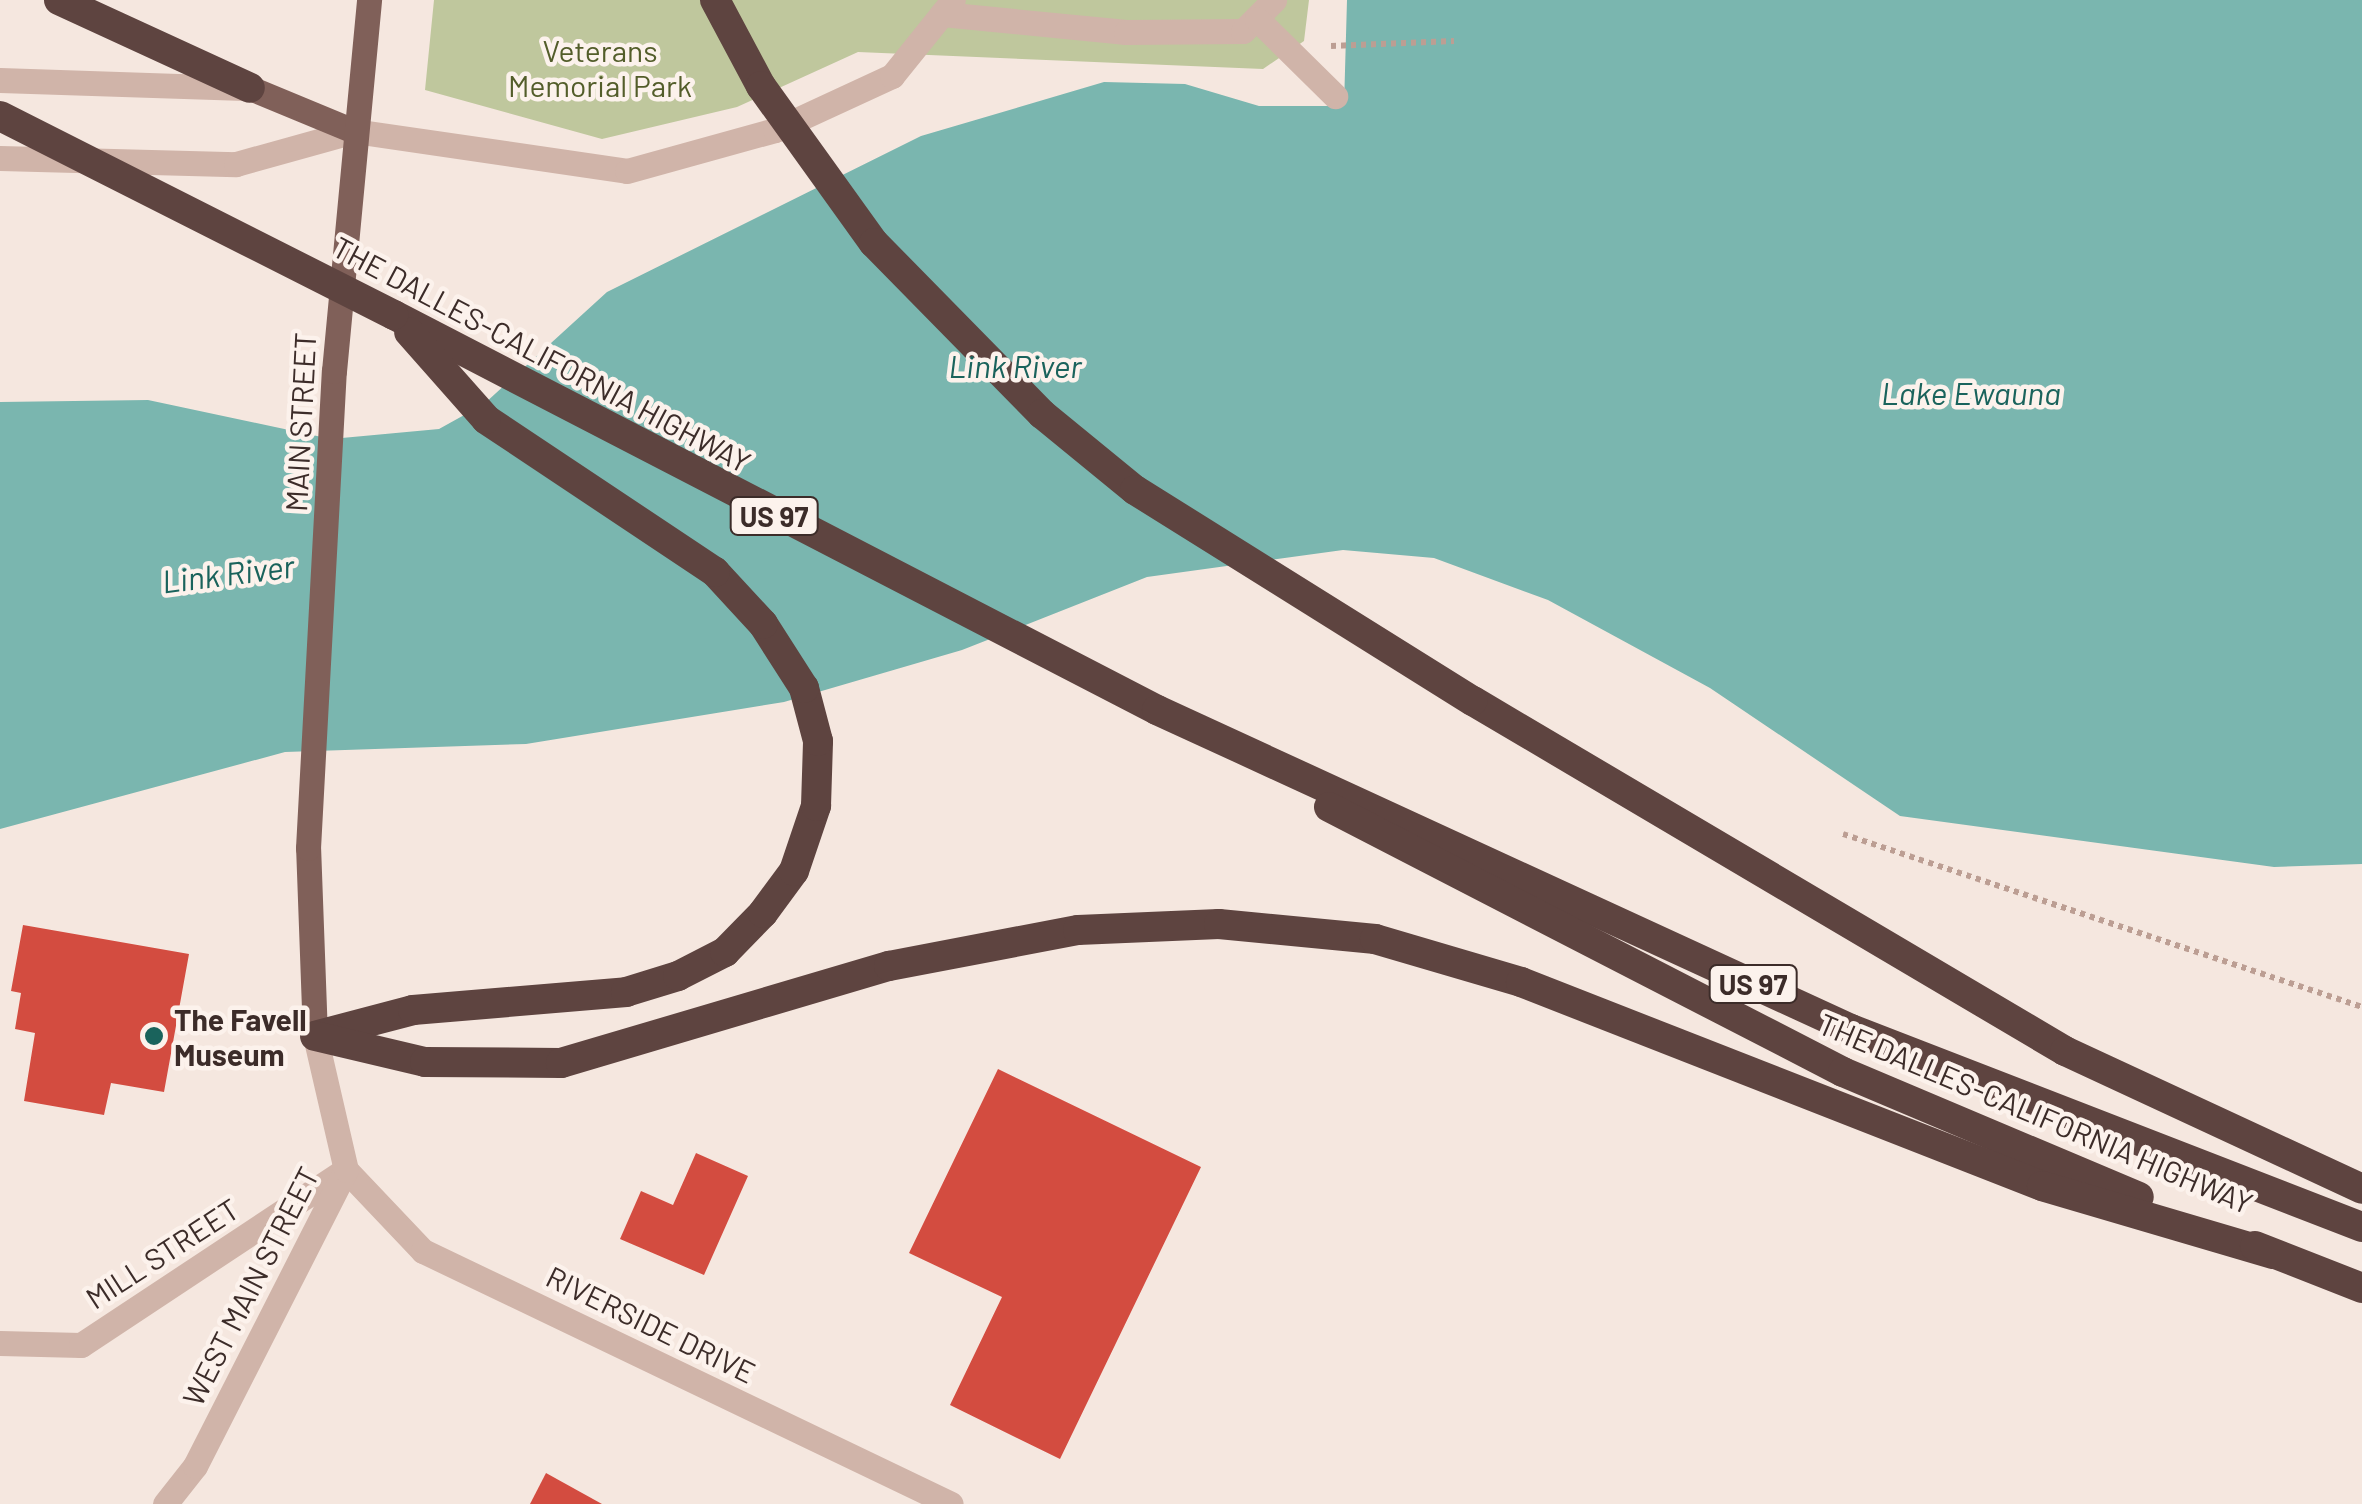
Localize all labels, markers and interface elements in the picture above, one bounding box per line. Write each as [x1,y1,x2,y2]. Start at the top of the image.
park label: Veterans Memorial Park [508,32,692,102]
street label: THE DALLES-CALIFORNIA HIGHWAY [327,228,757,480]
street label: MAIN STREET [277,331,323,513]
water label: Link River [948,346,1082,384]
water label: Lake Ewauna [1881,373,2061,411]
road number: US 97 [729,493,819,539]
water label: Link River [160,546,296,600]
road number: US 97 [1708,961,1798,1007]
place label: The Favell Museum [174,1001,307,1072]
street label: THE DALLES-CALIFORNIA HIGHWAY [1814,1005,2258,1221]
marker: The Favell Museum [143,1025,165,1047]
street label: WEST MAIN STREET [174,1160,326,1412]
street label: MILL STREET [79,1190,245,1316]
street label: RIVERSIDE DRIVE [541,1258,761,1390]

